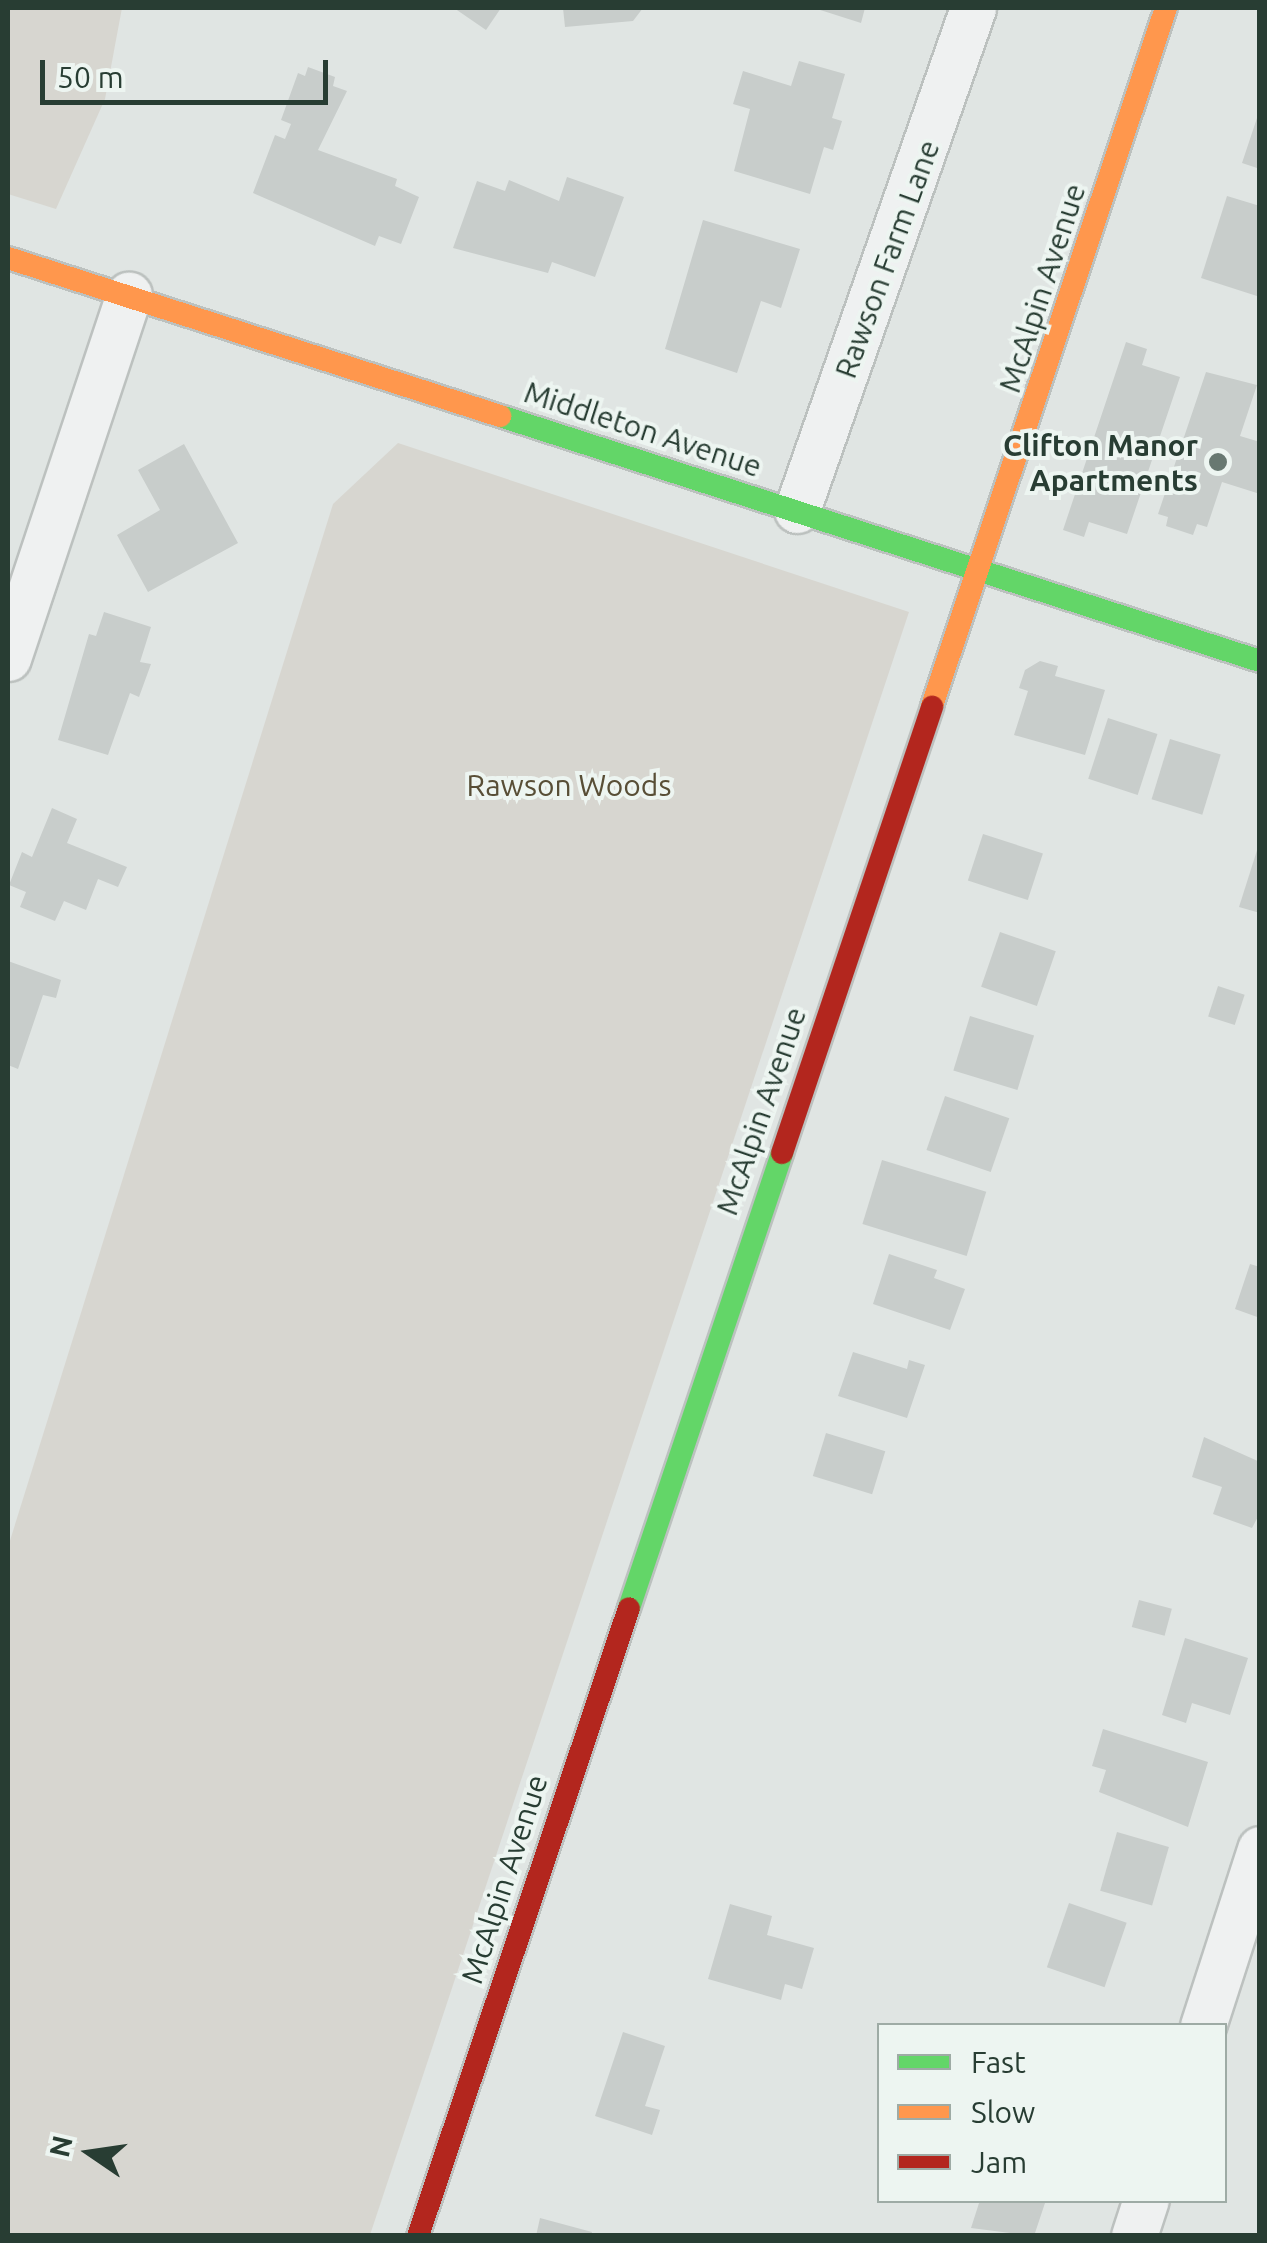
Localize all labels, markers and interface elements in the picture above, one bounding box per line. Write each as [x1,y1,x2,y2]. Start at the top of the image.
scale bar [45,40,332,102]
text: 50 m [57,60,124,94]
street label: Rawson Farm Lane [827,135,947,383]
street label: McAlpin Avenue [991,179,1093,397]
street label: Middleton Avenue [520,374,766,484]
place label: Clifton Manor Apartments [1003,427,1198,498]
marker: Clifton Manor Apartments [1207,451,1229,473]
park label: Rawson Woods [467,767,671,803]
street label: McAlpin Avenue [709,1002,813,1220]
street label: McAlpin Avenue [453,1770,555,1988]
legend [877,2023,1227,2203]
text: Fast [971,2045,1026,2079]
text: Slow [971,2095,1035,2129]
north arrow [40,2103,140,2203]
text: N [43,2132,78,2160]
text: Jam [971,2145,1027,2179]

